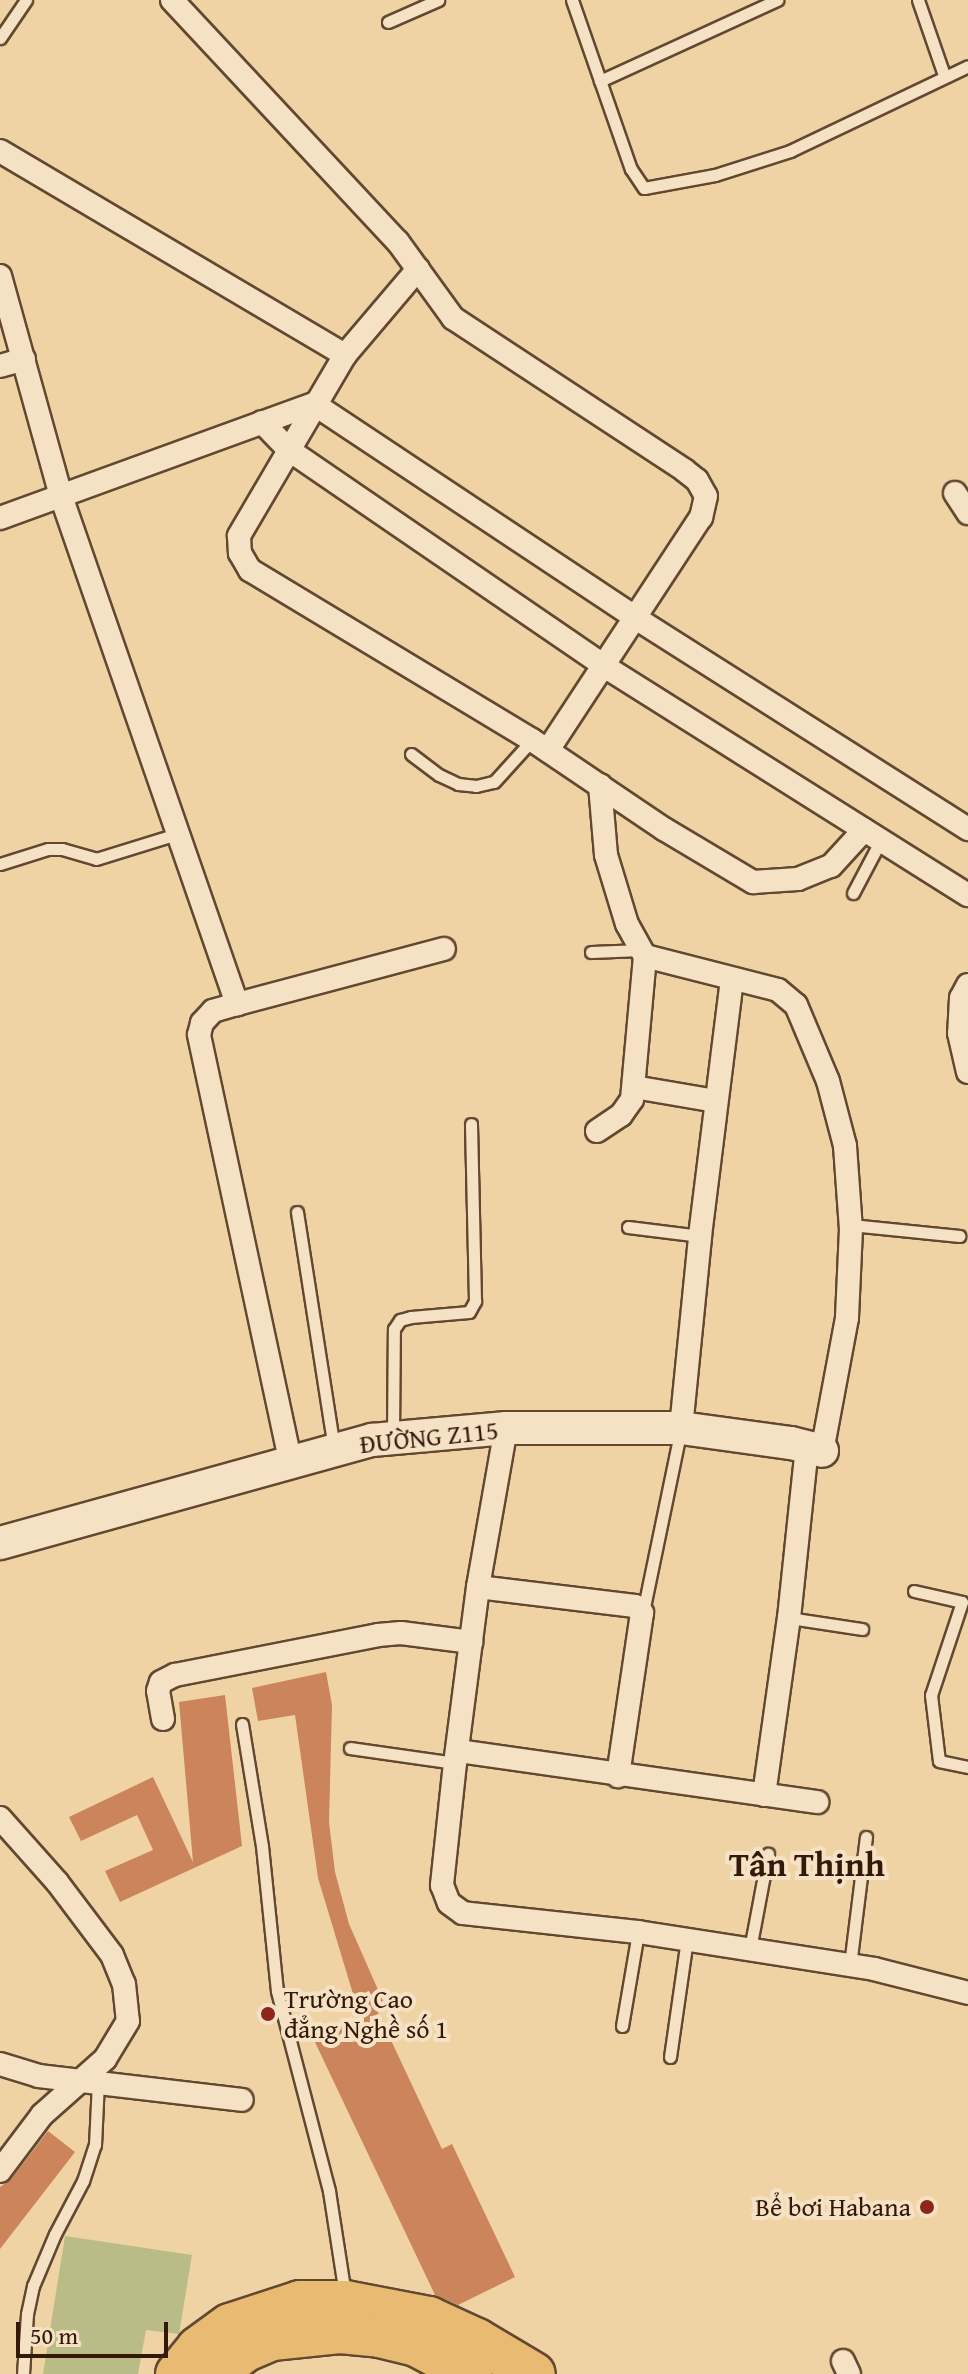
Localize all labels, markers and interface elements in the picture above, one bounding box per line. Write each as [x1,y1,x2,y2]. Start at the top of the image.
street label: ĐƯỜNG Z115 [358,1414,500,1460]
district label: Tân Thịnh [729,1844,885,1884]
place label: Trường Cao đẳng Nghề số 1 [284,1983,448,2044]
marker: Trường Cao đẳng Nghề số 1 [259,2005,277,2023]
place label: Bể bơi Habana [755,2191,911,2223]
marker: Bể bơi Habana [918,2198,936,2216]
scale bar [20,2306,172,2356]
text: 50 m [30,2318,78,2353]

